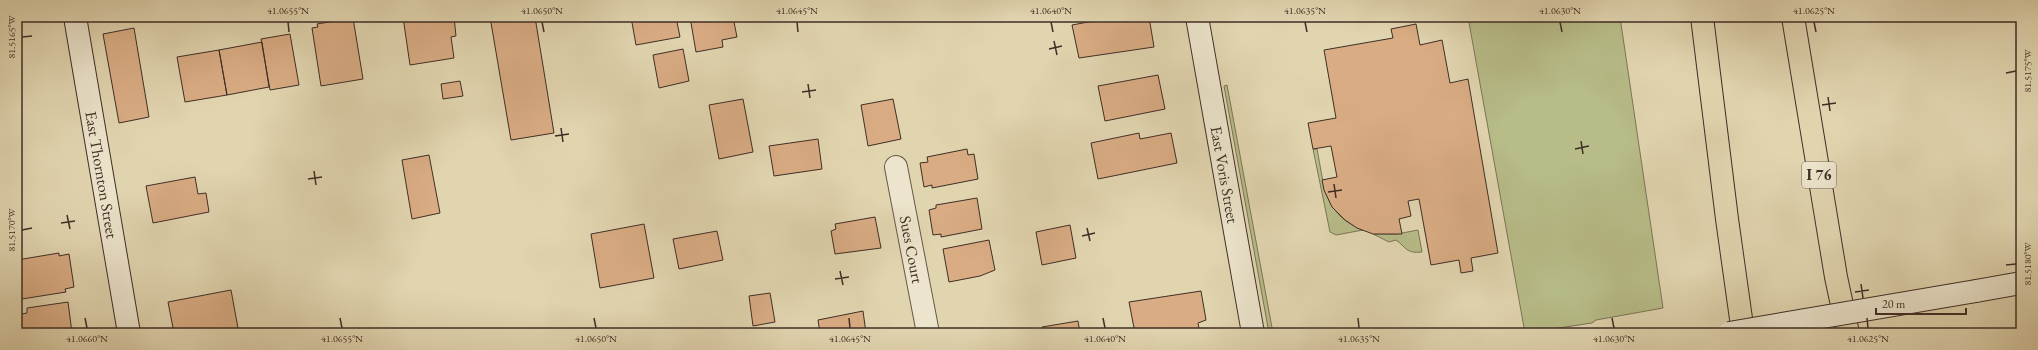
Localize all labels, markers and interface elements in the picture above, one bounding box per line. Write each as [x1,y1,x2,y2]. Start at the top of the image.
text: 41.0655°N [267,4,309,17]
text: 41.0650°N [521,4,563,17]
text: 41.0645°N [776,4,818,17]
text: 41.0640°N [1030,4,1072,17]
text: 41.0635°N [1284,4,1326,17]
text: 41.0630°N [1539,4,1581,17]
text: 41.0625°N [1793,4,1835,17]
text: 81.5165°W [5,15,18,59]
text: 81.5175°W [2021,49,2034,93]
street label: East Thornton Street [80,109,123,240]
street label: East Voris Street [1206,124,1243,225]
road number: I 76 [1802,162,1836,188]
text: 81.5170°W [5,208,18,252]
street label: Sues Court [895,214,928,285]
text: 81.5180°W [2021,242,2034,286]
scale bar [1876,290,1966,316]
text: 20 m [1882,296,1906,312]
text: 41.0660°N [66,332,108,345]
text: 41.0655°N [321,332,363,345]
text: 41.0650°N [575,332,617,345]
text: 41.0645°N [829,332,871,345]
text: 41.0640°N [1084,332,1126,345]
text: 41.0635°N [1338,332,1380,345]
text: 41.0630°N [1593,332,1635,345]
text: 41.0625°N [1847,332,1889,345]

